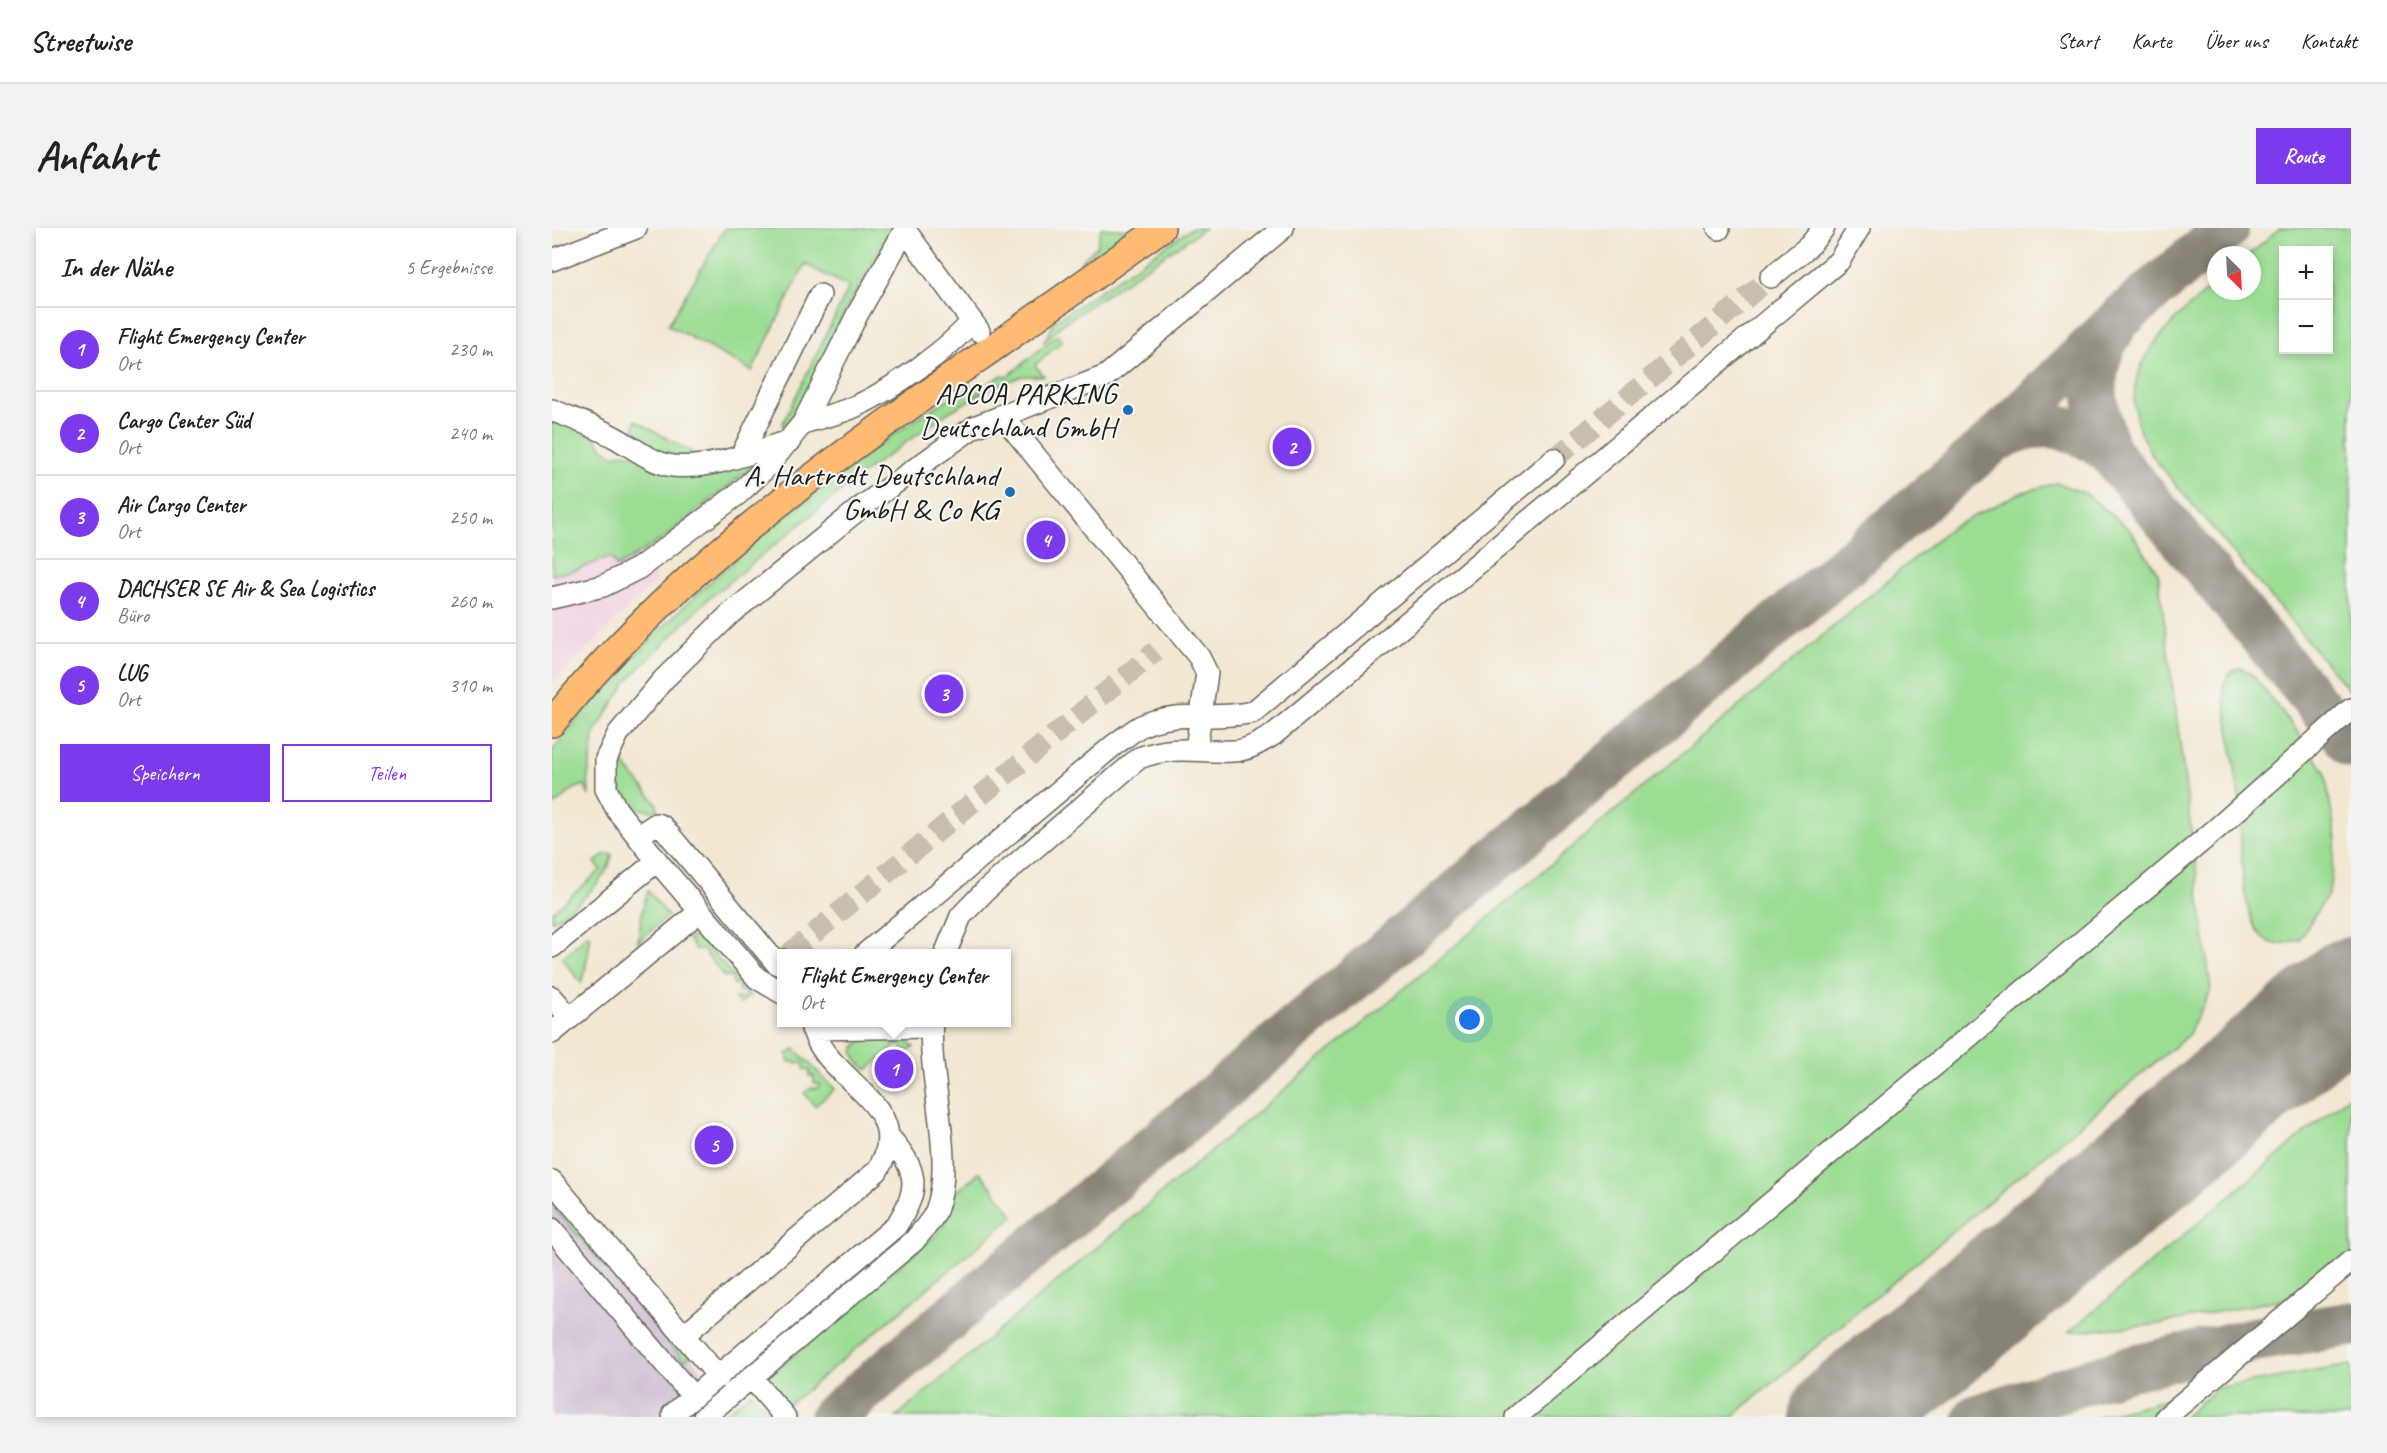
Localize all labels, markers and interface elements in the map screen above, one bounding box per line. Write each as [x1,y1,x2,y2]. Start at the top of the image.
text: Streetwise [30,24,131,59]
text: Start [2057,28,2098,54]
text: Karte [2131,28,2172,54]
text: Über uns [2205,28,2268,54]
text: Kontakt [2301,28,2357,54]
button: Route [2256,128,2351,184]
text: Anfahrt [36,130,156,183]
north arrow [2207,246,2261,300]
map controls [2279,246,2333,354]
button: + [2279,246,2333,300]
text: In der Nähe [60,251,172,284]
text: 5 Ergebnisse [405,255,492,280]
button: − [2279,300,2333,354]
text: Flight Emergency Center [117,323,304,351]
text: 1 [75,337,84,362]
text: 230 m [449,337,492,362]
text: Ort [117,351,141,376]
place label: APCOA PARKING Deutschland GmbH [919,374,1120,446]
marker: APCOA PARKING Deutschland GmbH [1121,403,1135,417]
text: Cargo Center Süd [117,407,251,435]
text: 2 [75,421,84,446]
text: 240 m [449,421,492,446]
pin: 2 [1272,424,1312,470]
text: Ort [117,435,141,460]
place label: A. Hartrodt Deutschland GmbH & Co KG [744,456,1002,528]
marker: A. Hartrodt Deutschland GmbH & Co KG [1003,485,1017,499]
text: Air Cargo Center [117,491,245,519]
text: 3 [75,505,84,530]
text: 250 m [449,505,492,530]
pin: 4 [1026,518,1066,562]
text: Ort [117,519,141,544]
text: DACHSER SE Air & Sea Logistics [117,575,374,603]
text: 4 [75,589,84,614]
text: 260 m [449,589,492,614]
text: Büro [117,603,149,628]
text: LUG [117,659,147,687]
pin: 3 [924,672,964,716]
text: 5 [75,673,84,698]
text: 310 m [449,673,492,698]
text: Ort [117,687,141,712]
button: Speichern [60,744,270,802]
button: Teilen [282,744,492,802]
popup [777,949,1011,1027]
text: Flight Emergency Center [800,962,988,990]
text: Ort [800,990,824,1015]
your location [1455,1005,1484,1034]
pin: 1 [874,1046,914,1092]
pin: 5 [694,1122,734,1168]

